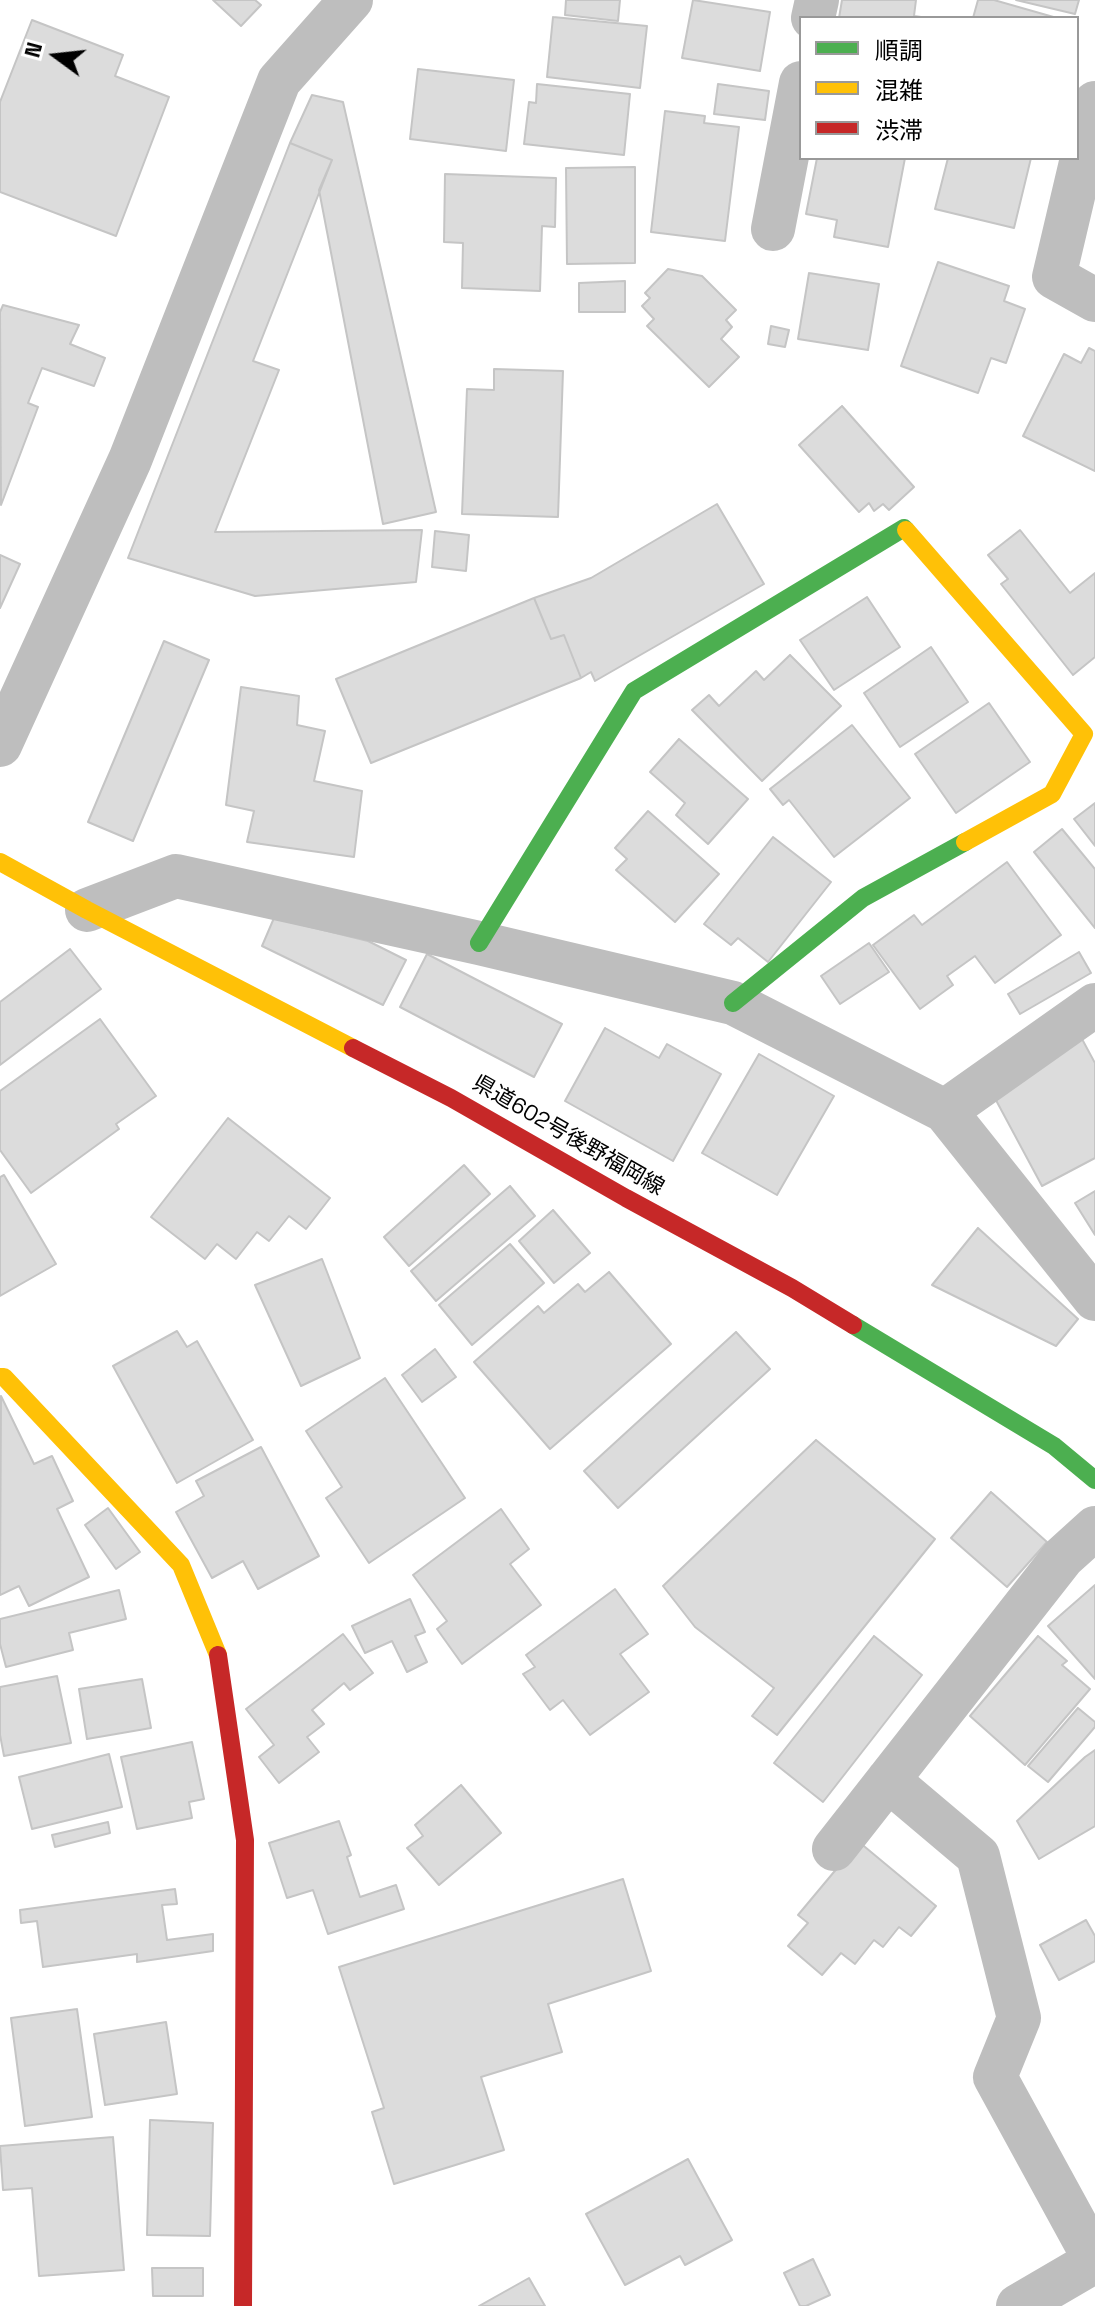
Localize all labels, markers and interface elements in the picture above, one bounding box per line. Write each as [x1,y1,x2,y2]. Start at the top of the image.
north arrow [16,16,96,96]
legend [799,16,1079,160]
text: 順調 [875,35,923,66]
text: N [17,39,48,61]
text: 混雑 [875,75,923,106]
text: 渋滞 [875,115,923,146]
street label: 県道602号後野福岡線 [468,1070,668,1202]

